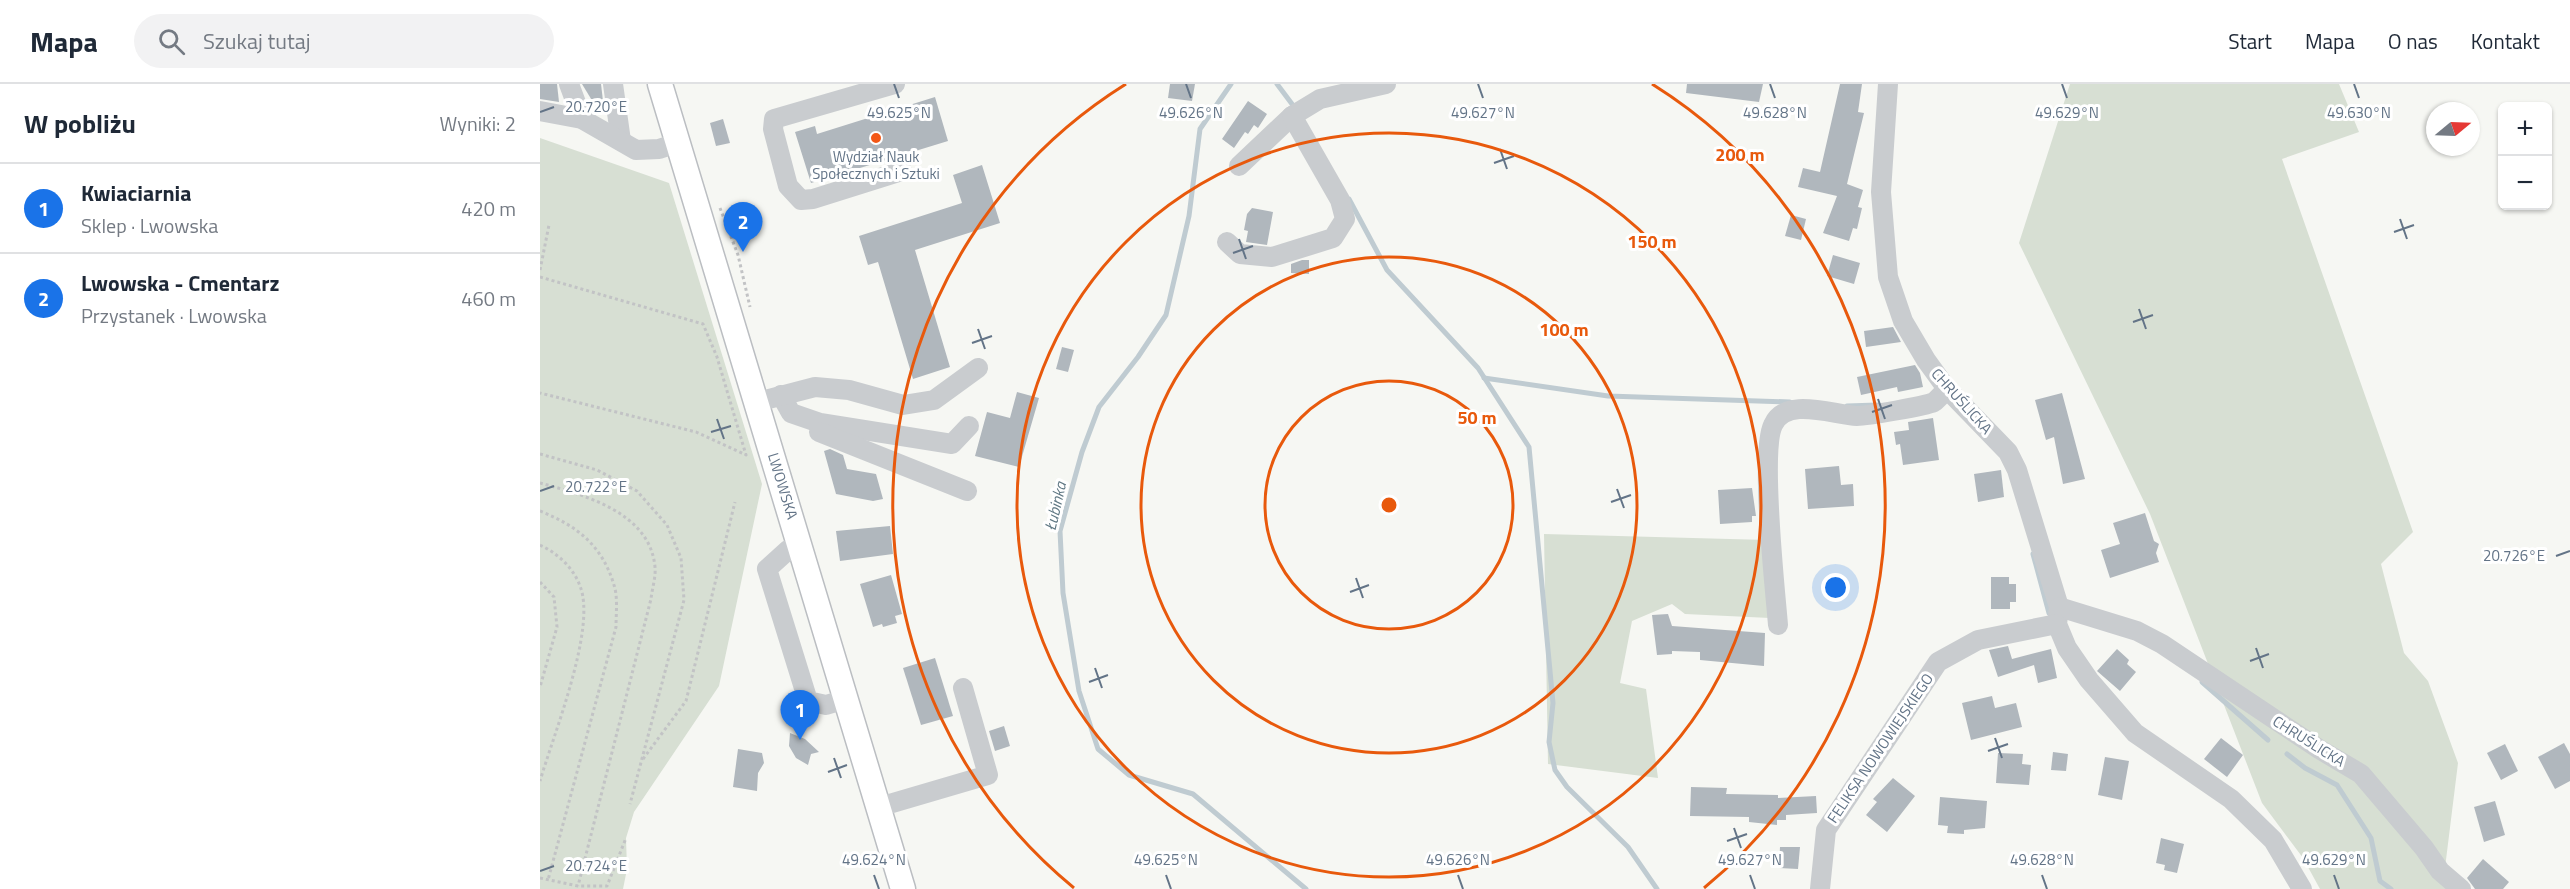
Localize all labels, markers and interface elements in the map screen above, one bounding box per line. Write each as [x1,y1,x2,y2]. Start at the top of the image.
search box [134,14,554,68]
text: Mapa [30,20,98,63]
text: Szukaj tutaj [203,24,311,58]
icon: search [155,25,188,58]
text: Start [2228,25,2272,57]
text: Mapa [2305,25,2355,57]
text: O nas [2388,25,2438,57]
text: Kontakt [2471,25,2540,57]
text: 20.720°E [565,95,627,118]
text: 49.625°N [867,101,931,124]
text: 49.626°N [1159,101,1223,124]
text: 49.627°N [1451,101,1515,124]
text: 49.628°N [1743,101,1807,124]
text: 49.629°N [2035,101,2099,124]
text: 49.630°N [2327,101,2391,124]
north arrow [2426,102,2480,156]
map controls [2498,102,2552,210]
button: + [2498,102,2552,156]
text: W pobliżu [24,104,136,143]
text: Wyniki: 2 [440,108,516,139]
marker: Wydział Nauk Społecznych i Sztuki [869,131,883,145]
text: 200 m [1715,141,1765,168]
place label: Wydział Nauk Społecznych i Sztuki [812,145,940,185]
button: − [2498,156,2552,210]
text: Kwiaciarnia [81,176,192,210]
text: 1 [38,193,49,224]
text: 420 m [461,193,516,224]
pin: 2 [724,202,762,252]
text: Sklep · Lwowska [81,210,218,241]
text: 150 m [1627,228,1677,255]
text: Lwowska - Cmentarz [81,266,280,300]
text: 2 [38,283,49,314]
text: 460 m [461,283,516,314]
text: Przystanek · Lwowska [81,300,267,331]
text: 100 m [1539,316,1589,343]
street label: CHRUŚLICKA [1926,363,1998,439]
text: 50 m [1457,404,1497,431]
street label: LWOWSKA [762,450,804,522]
text: 20.722°E [565,475,627,498]
water label: Łubinka [1038,479,1072,533]
centre of rings [1379,495,1399,515]
text: 20.726°E [2483,544,2545,567]
your location [1821,573,1850,602]
street label: FELIKSA NOWOWIEJSKIEGO [1821,668,1939,827]
pin: 1 [780,690,820,740]
street label: CHRUŚLICKA [2268,710,2350,772]
text: 49.624°N [842,848,906,871]
text: 49.625°N [1134,848,1198,871]
text: 49.626°N [1426,848,1490,871]
text: 49.627°N [1718,848,1782,871]
text: 49.628°N [2010,848,2074,871]
text: 49.629°N [2302,848,2366,871]
text: 20.724°E [565,854,627,877]

